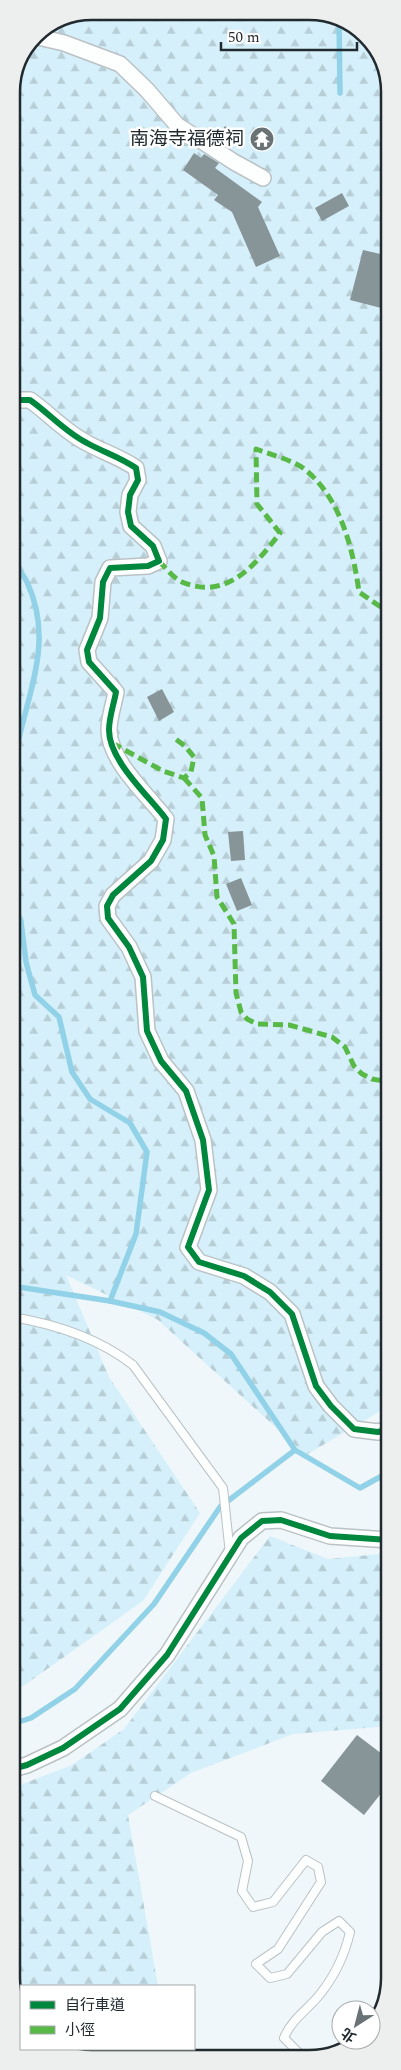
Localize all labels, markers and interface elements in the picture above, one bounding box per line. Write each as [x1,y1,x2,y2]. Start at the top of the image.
scale bar [221,20,357,52]
text: 50 m [228,26,260,49]
place label: 南海寺福德祠 [130,125,244,154]
temple icon: 南海寺福德祠 [249,126,275,152]
legend [20,1985,195,2050]
text: 自行車道 [65,1994,125,2017]
north arrow [331,2000,381,2050]
text: 小徑 [65,2019,95,2042]
text: 北 [337,2023,360,2048]

